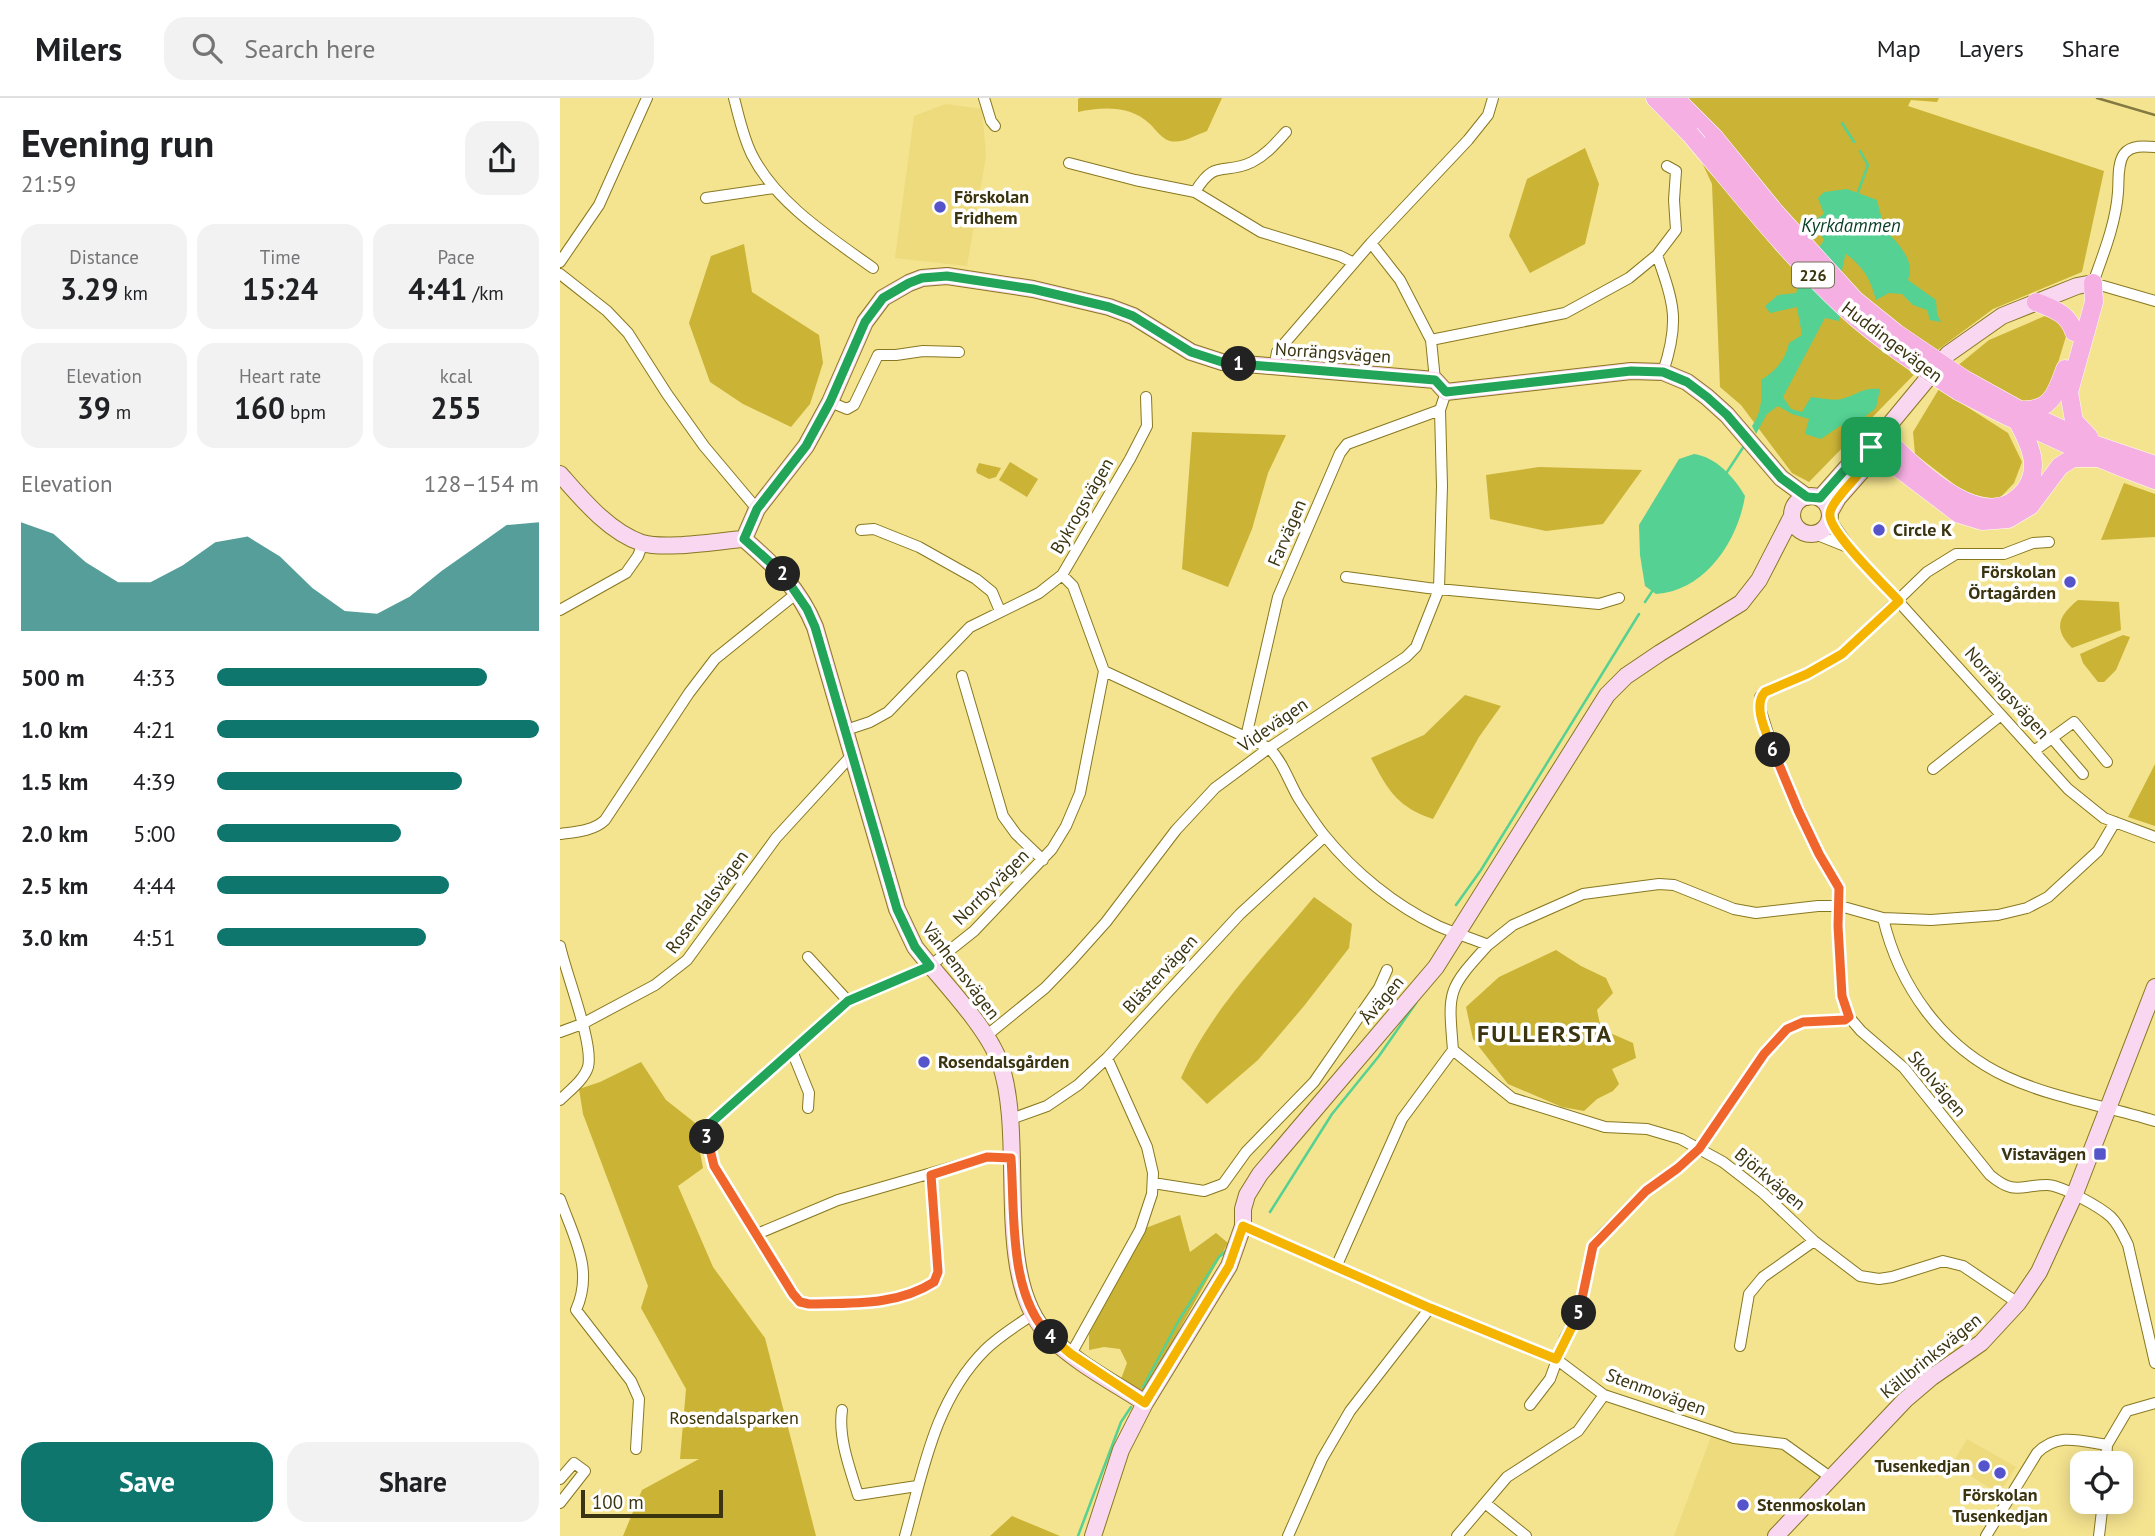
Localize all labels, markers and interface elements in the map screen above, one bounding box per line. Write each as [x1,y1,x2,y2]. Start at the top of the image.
search box [164,17,654,80]
text: Milers [35,27,122,70]
icon: search [188,29,226,67]
text: Search here [244,32,375,65]
text: Map [1877,33,1921,64]
text: Layers [1959,33,2024,64]
text: Share [2062,33,2120,64]
text: Evening run [21,118,214,167]
button: share [465,121,539,195]
text: 21:59 [21,169,76,198]
place label: Förskolan Fridhem [954,185,1029,229]
marker: Förskolan Fridhem [932,199,948,215]
water label: Kyrkdammen [1801,213,1901,237]
text: Distance [69,245,139,269]
text: Time [260,245,300,269]
text: Pace [437,245,475,269]
road number: 226 [1792,262,1834,288]
text: 3.29 [60,269,118,308]
text: 15:24 [242,269,318,308]
text: 4:41 [408,269,467,308]
text: km [118,281,148,305]
text: /km [467,281,504,305]
street label: Huddingevägen [1837,296,1947,387]
street label: Norrängsvägen [1274,337,1392,368]
pin: 1 [1222,346,1256,382]
text: 1 [1233,351,1244,375]
text: Elevation [66,364,142,388]
text: Heart rate [239,364,321,388]
text: kcal [440,364,472,388]
text: 39 [77,388,111,427]
text: 160 [234,388,285,427]
text: 255 [430,388,482,427]
text: m [111,400,131,424]
text: bpm [285,400,326,424]
pin [1841,417,1901,477]
icon: arrive [1852,428,1890,466]
street label: Bykrogsvägen [1045,454,1118,558]
text: Elevation [21,469,113,498]
text: 128–154 m [424,469,539,498]
street label: Farvägen [1262,496,1311,570]
place label: Circle K [1893,518,1952,541]
marker: Circle K [1871,522,1887,538]
pin: 2 [766,556,801,592]
place label: Förskolan Örtagården [1968,560,2056,604]
text: 2 [777,561,788,585]
marker: Förskolan Örtagården [2062,574,2078,590]
street label: Norrängsvägen [1960,642,2055,744]
text: 500 m [21,663,84,692]
text: 4:33 [133,663,176,692]
street label: Videvägen [1233,692,1312,757]
text: 1.0 km [21,715,88,744]
text: 4:21 [133,715,176,744]
pin: 6 [1756,732,1790,768]
text: 6 [1767,737,1778,761]
text: 1.5 km [21,767,88,796]
text: 4:39 [133,767,176,796]
text: 2.0 km [21,819,88,848]
text: 5:00 [133,819,176,848]
street label: Norrbyvägen [948,844,1034,930]
street label: Rosendalsvägen [660,845,753,958]
text: 2.5 km [21,871,88,900]
text: 4:44 [133,871,176,900]
street label: Vänhemsvägen [917,917,1005,1024]
text: 3.0 km [21,923,88,952]
text: 4:51 [133,923,176,952]
street label: Blästervägen [1117,929,1202,1018]
street label: Åvägen [1355,971,1408,1029]
district label: FULLERSTA [1477,1018,1613,1049]
street label: Skolvägen [1903,1046,1972,1121]
place label: Rosendalsgården [938,1050,1069,1073]
marker: Rosendalsgården [916,1054,932,1070]
pin: 3 [690,1119,724,1154]
text: 3 [701,1124,712,1148]
street label: Björkvägen [1730,1142,1811,1215]
place label: Vistavägen [2000,1142,2086,1165]
marker: Vistavägen [2092,1146,2108,1162]
pin: 5 [1562,1296,1596,1330]
text: 5 [1573,1300,1584,1324]
street label: Källbrinksvägen [1876,1308,1986,1403]
pin: 4 [1034,1320,1068,1354]
text: 4 [1045,1324,1056,1348]
street label: Stenmovägen [1603,1363,1709,1420]
park label: Rosendalsparken [669,1406,799,1429]
button: Save [21,1442,273,1522]
button: Share [287,1442,539,1522]
map controls [2070,1451,2133,1514]
button: locate [2070,1451,2133,1514]
place label: Tusenkedjan [1874,1454,1970,1477]
marker: Tusenkedjan [1976,1458,1992,1474]
marker: Förskolan Tusenkedjan [1992,1465,2008,1481]
place label: Förskolan Tusenkedjan [1952,1483,2048,1527]
scale bar [581,1487,723,1519]
text: 100 m [592,1490,644,1514]
place label: Stenmoskolan [1757,1493,1866,1516]
marker: Stenmoskolan [1735,1497,1751,1513]

